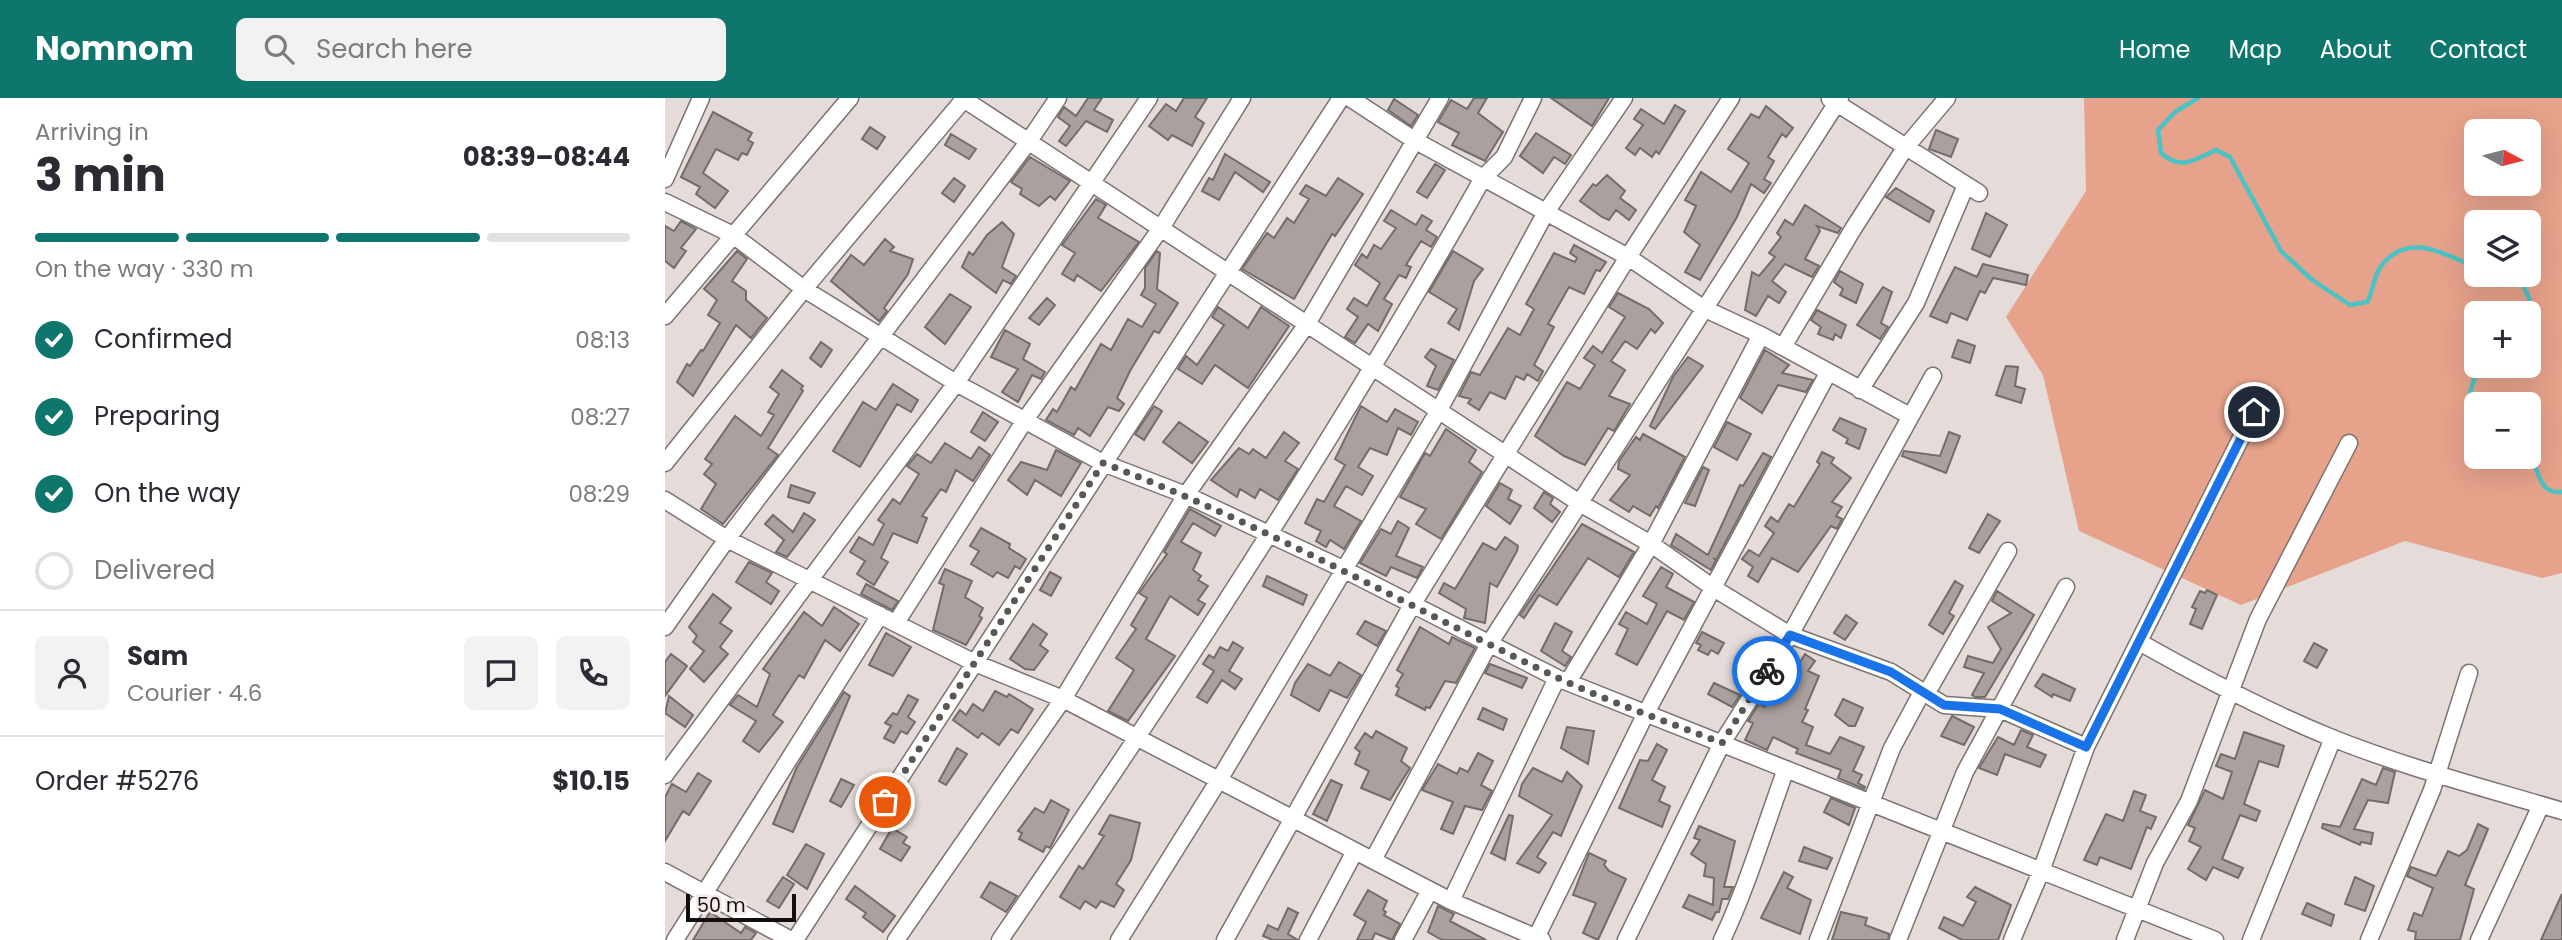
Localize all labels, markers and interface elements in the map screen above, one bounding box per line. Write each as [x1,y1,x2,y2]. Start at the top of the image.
search box [236,18,726,81]
text: Nomnom [35,25,194,72]
icon: search [260,30,298,68]
text: Search here [316,31,473,67]
text: Home [2119,33,2191,66]
text: Map [2229,33,2282,66]
text: About [2320,33,2391,66]
text: Contact [2429,33,2527,66]
text: Arriving in [35,116,149,148]
north arrow [2464,119,2541,196]
map controls [2464,119,2541,469]
text: 08:39–08:44 [463,139,630,175]
text: 3 min [35,143,166,207]
button: layers [2464,210,2541,287]
text: On the way · 330 m [35,253,253,285]
button: + [2464,301,2541,378]
icon: check [35,321,73,359]
text: Confirmed [94,321,232,357]
text: 08:13 [575,324,630,356]
pin [2224,382,2284,442]
button: − [2464,392,2541,469]
icon: home [2235,393,2273,431]
icon: check [35,398,73,436]
text: Preparing [94,398,220,434]
text: 08:27 [570,401,630,433]
icon: check [35,475,73,513]
text: On the way [94,475,241,511]
text: 08:29 [568,478,630,510]
text: Delivered [94,552,215,588]
button: person [35,636,109,710]
button: chat [464,636,538,710]
button: phone [556,636,630,710]
courier [1732,636,1802,706]
text: Sam [127,638,188,674]
icon: bike [1748,652,1786,690]
text: Courier · 4.6 [127,677,262,709]
text: Order #5276 [35,763,199,799]
text: $10.15 [552,763,630,799]
pin [855,772,915,832]
icon: bag [866,783,904,821]
scale bar [686,891,796,923]
text: 50 m [697,892,746,919]

